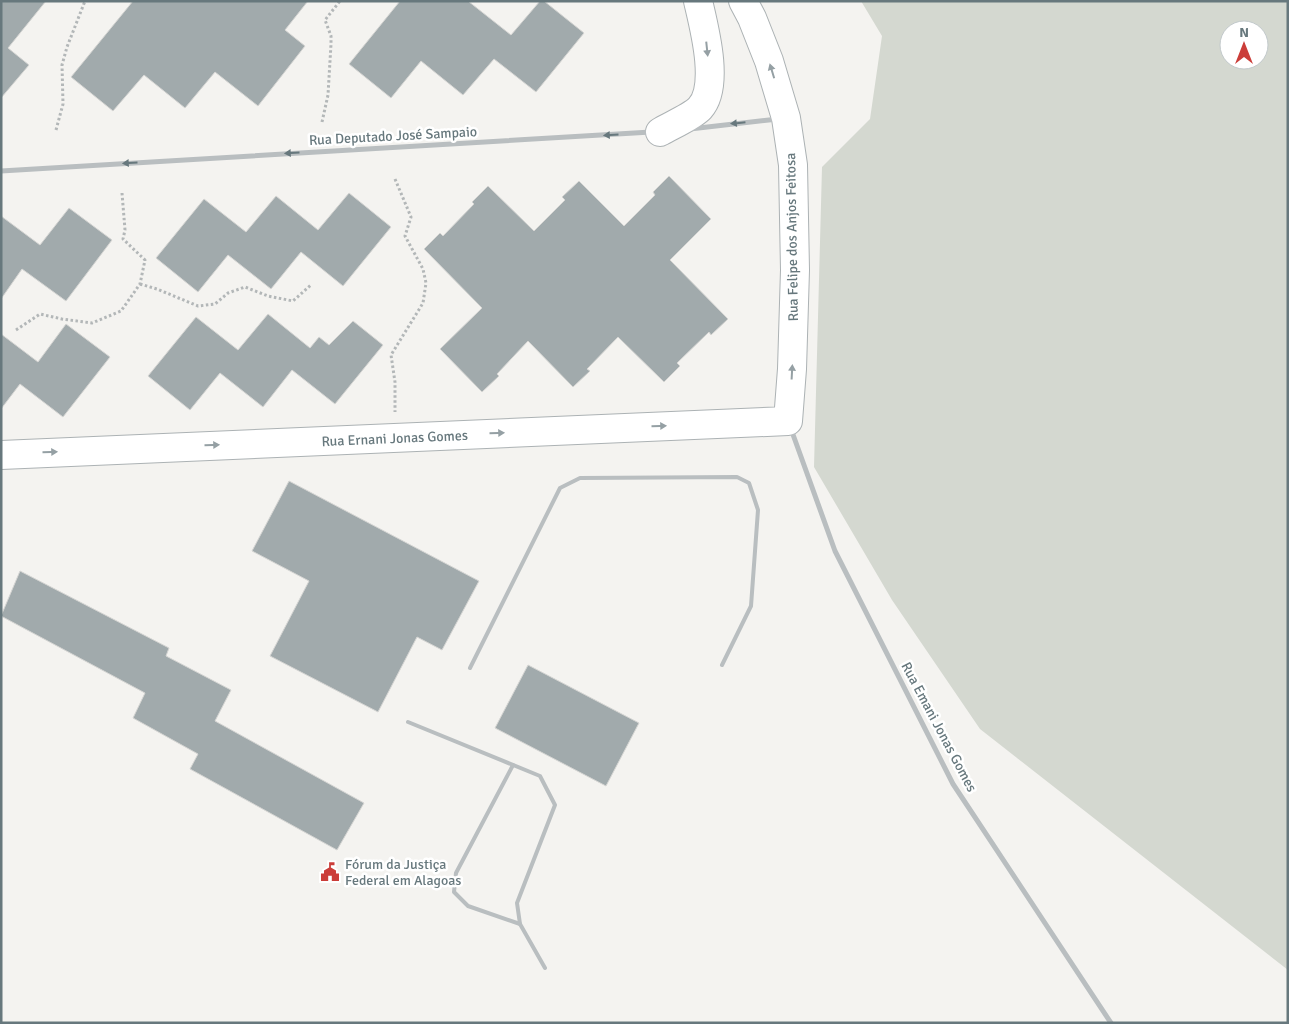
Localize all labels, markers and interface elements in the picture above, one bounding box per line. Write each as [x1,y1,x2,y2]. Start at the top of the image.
north arrow [1219,20,1269,70]
text: N [1239,24,1249,41]
one-way arrow [703,41,711,57]
one-way arrow [768,64,776,79]
one-way arrow [729,119,745,127]
street label: Rua Deputado José Sampaio [309,123,477,149]
one-way arrow [603,131,619,139]
one-way arrow [284,150,300,158]
street label: Rua Felipe dos Anjos Feitosa [782,153,802,321]
one-way arrow [121,159,137,167]
one-way arrow [788,364,796,380]
one-way arrow [652,422,668,430]
street label: Rua Ernani Jonas Gomes [321,426,468,450]
one-way arrow [489,429,505,437]
one-way arrow [205,441,221,449]
one-way arrow [42,448,58,456]
street label: Rua Emani Jonas Gomes [898,659,980,795]
place label: Fórum da Justiça Federal em Alagoas [345,856,461,889]
public building icon: Fórum da Justiça Federal em Alagoas [319,861,341,883]

